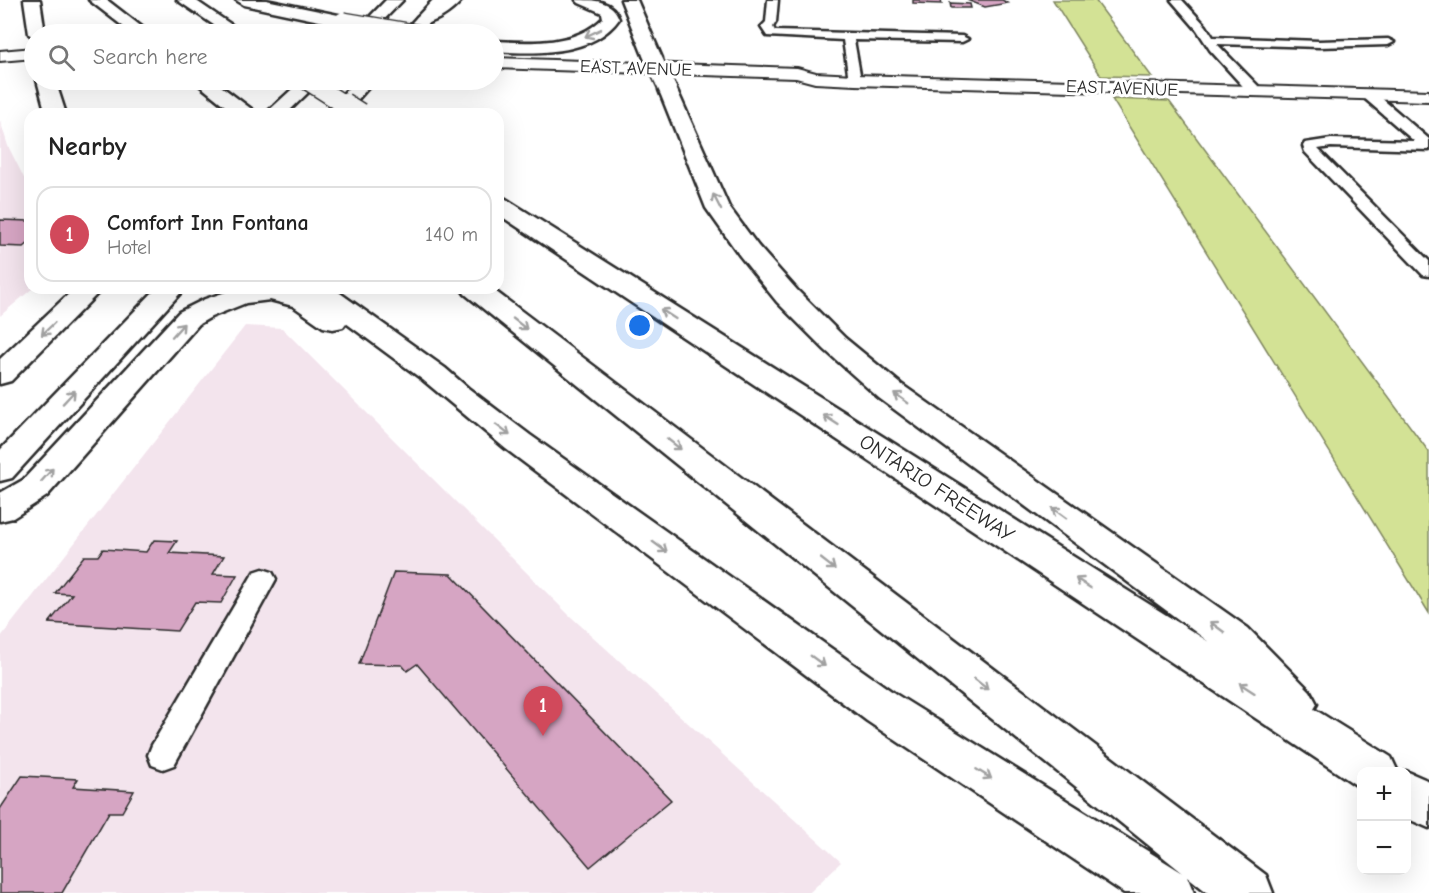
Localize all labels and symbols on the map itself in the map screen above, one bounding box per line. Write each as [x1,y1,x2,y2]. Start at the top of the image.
one-way arrow [585,28,603,40]
street label: EAST AVENUE [580,56,692,81]
street label: EAST AVENUE [1066,76,1178,101]
one-way arrow [710,194,722,212]
one-way arrow [660,307,677,319]
your location [625,311,654,340]
one-way arrow [512,318,528,330]
one-way arrow [40,321,55,336]
one-way arrow [171,323,185,338]
one-way arrow [62,390,76,405]
one-way arrow [893,392,909,405]
one-way arrow [823,413,840,426]
one-way arrow [495,424,511,437]
street label: ONTARIO FREEWAY [855,429,1019,547]
one-way arrow [666,438,682,451]
one-way arrow [40,468,54,483]
one-way arrow [1051,507,1067,519]
one-way arrow [651,540,667,553]
one-way arrow [819,558,835,571]
one-way arrow [1075,576,1092,589]
one-way arrow [1209,621,1225,633]
one-way arrow [809,655,825,667]
one-way arrow [973,678,989,691]
one-way arrow [1239,682,1256,694]
pin: 1 [524,686,562,736]
one-way arrow [975,769,992,781]

